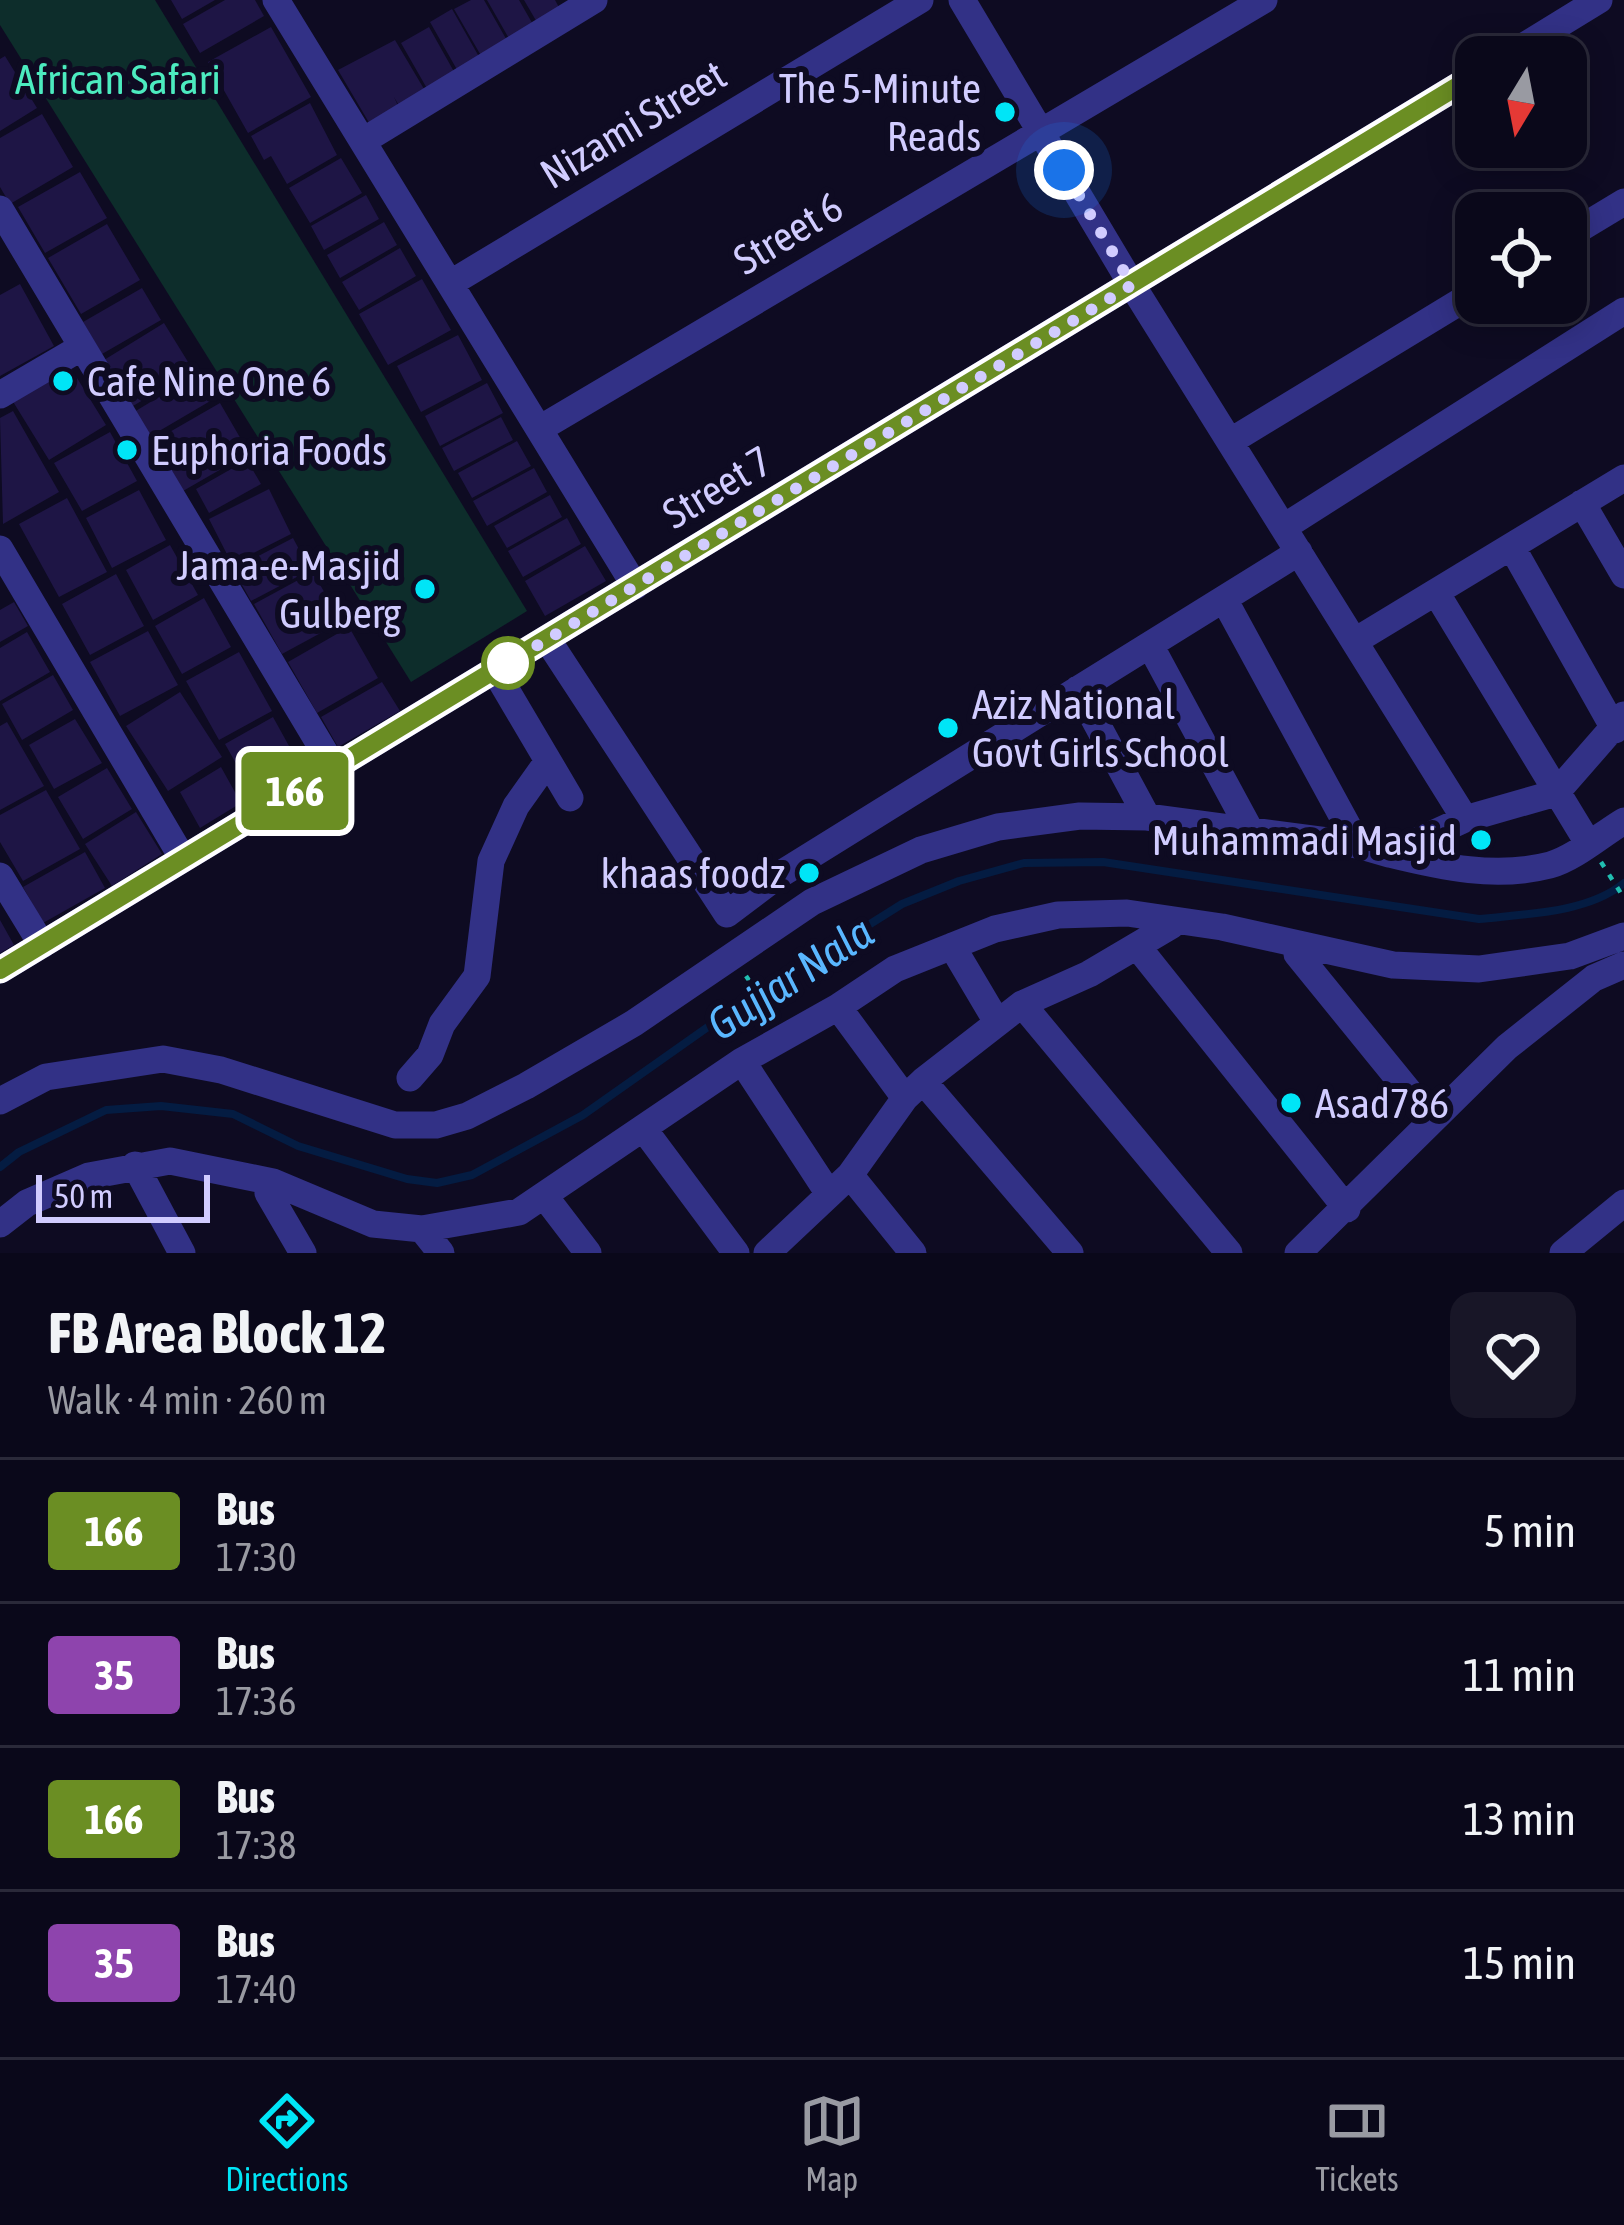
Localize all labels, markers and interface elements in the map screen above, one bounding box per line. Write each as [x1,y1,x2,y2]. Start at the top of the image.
north arrow [1455,36,1587,168]
map controls [1455,36,1587,324]
street label: Nizami Street [532,50,734,198]
park label: African Safari [15,55,221,103]
place label: The 5-Minute Reads [779,64,981,160]
marker: The 5-Minute Reads [992,99,1018,125]
your location [1034,140,1094,200]
street label: Street 6 [725,182,851,284]
button: locate [1455,192,1587,324]
place label: Cafe Nine One 6 [87,357,331,405]
marker: Cafe Nine One 6 [50,368,76,394]
place label: Euphoria Foods [151,426,387,474]
street label: Street 7 [654,436,780,538]
marker: Euphoria Foods [114,437,140,463]
place label: Jama-e-Masjid Gulberg [176,541,401,637]
marker: Jama-e-Masjid Gulberg [412,576,438,602]
unlabelled marker [483,638,533,688]
place label: Aziz National Govt Girls School [972,680,1229,776]
marker: Aziz National Govt Girls School [935,715,961,741]
line badge: 166 [226,752,364,830]
text: 166 [265,767,325,815]
place label: Muhammadi Masjid [1152,816,1457,864]
marker: Muhammadi Masjid [1468,827,1494,853]
place label: khaas foodz [600,849,785,897]
marker: khaas foodz [796,860,822,886]
water label: Gujjar Nala [698,905,882,1051]
place label: Asad786 [1315,1079,1449,1127]
marker: Asad786 [1278,1090,1304,1116]
scale bar [36,1169,210,1222]
text: 50 m [54,1177,113,1215]
button: heart [1450,1292,1576,1418]
text: FB Area Block 12 [48,1300,387,1365]
text: Walk · 4 min · 260 m [48,1378,327,1422]
text: Bus [216,1483,275,1535]
text: 5 min [1484,1505,1576,1557]
text: 166 [84,1507,144,1555]
text: 17:30 [216,1535,296,1579]
text: Bus [216,1627,275,1679]
text: 11 min [1463,1649,1576,1701]
text: 35 [94,1651,134,1699]
text: 17:36 [216,1679,296,1723]
text: Bus [216,1771,275,1823]
text: 13 min [1463,1793,1576,1845]
text: 166 [84,1795,144,1843]
text: 17:38 [216,1823,296,1867]
text: Bus [216,1915,275,1967]
text: 15 min [1463,1937,1576,1989]
text: 35 [94,1939,134,1987]
text: 17:40 [216,1967,296,2011]
tab: Directions [225,2088,348,2198]
tab: Map [799,2088,865,2198]
tab: Tickets [1315,2088,1399,2198]

